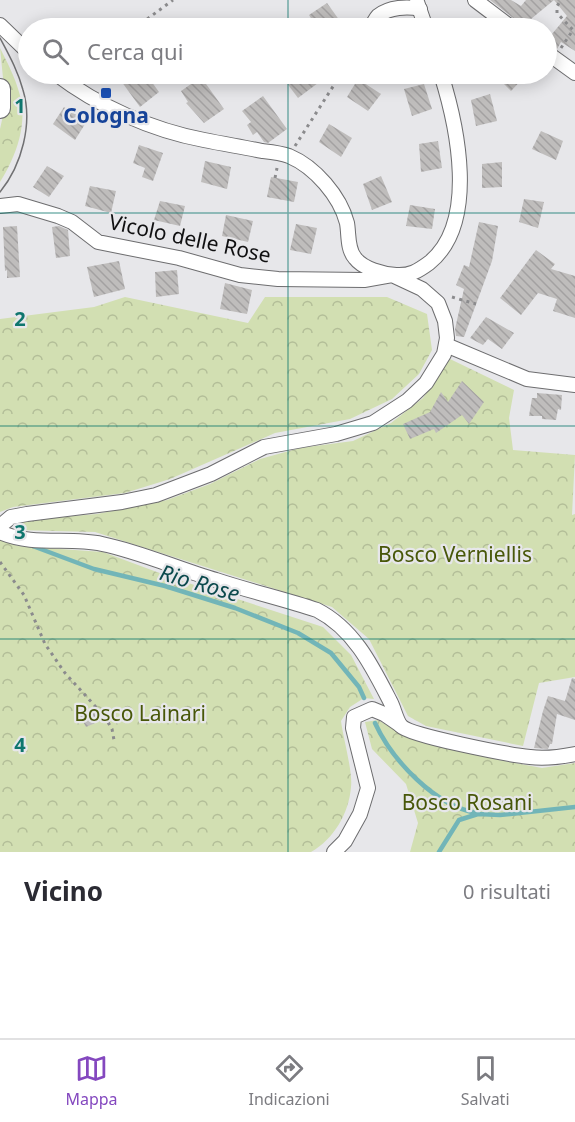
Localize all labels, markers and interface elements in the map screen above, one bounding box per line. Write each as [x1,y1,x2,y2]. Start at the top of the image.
search box [18,18,557,84]
icon: search [39,35,72,68]
text: Cerca qui [87,36,183,66]
marker: Cologna [99,86,113,100]
text: 1 [14,92,26,119]
place label: Cologna [63,101,149,129]
street label: Vicolo delle Rose [106,207,274,269]
text: 2 [14,305,26,332]
text: 3 [14,518,26,545]
park label: Bosco Verniellis [378,540,532,568]
water label: Rio Rose [157,556,243,608]
park label: Bosco Lainari [74,699,206,727]
text: 4 [14,731,26,758]
park label: Bosco Rosani [402,788,532,816]
text: Vicino [24,873,103,909]
text: 0 risultati [463,878,551,905]
tab: Mappa [65,1052,118,1110]
tab: Indicazioni [248,1052,330,1110]
tab: Salvati [461,1052,510,1110]

